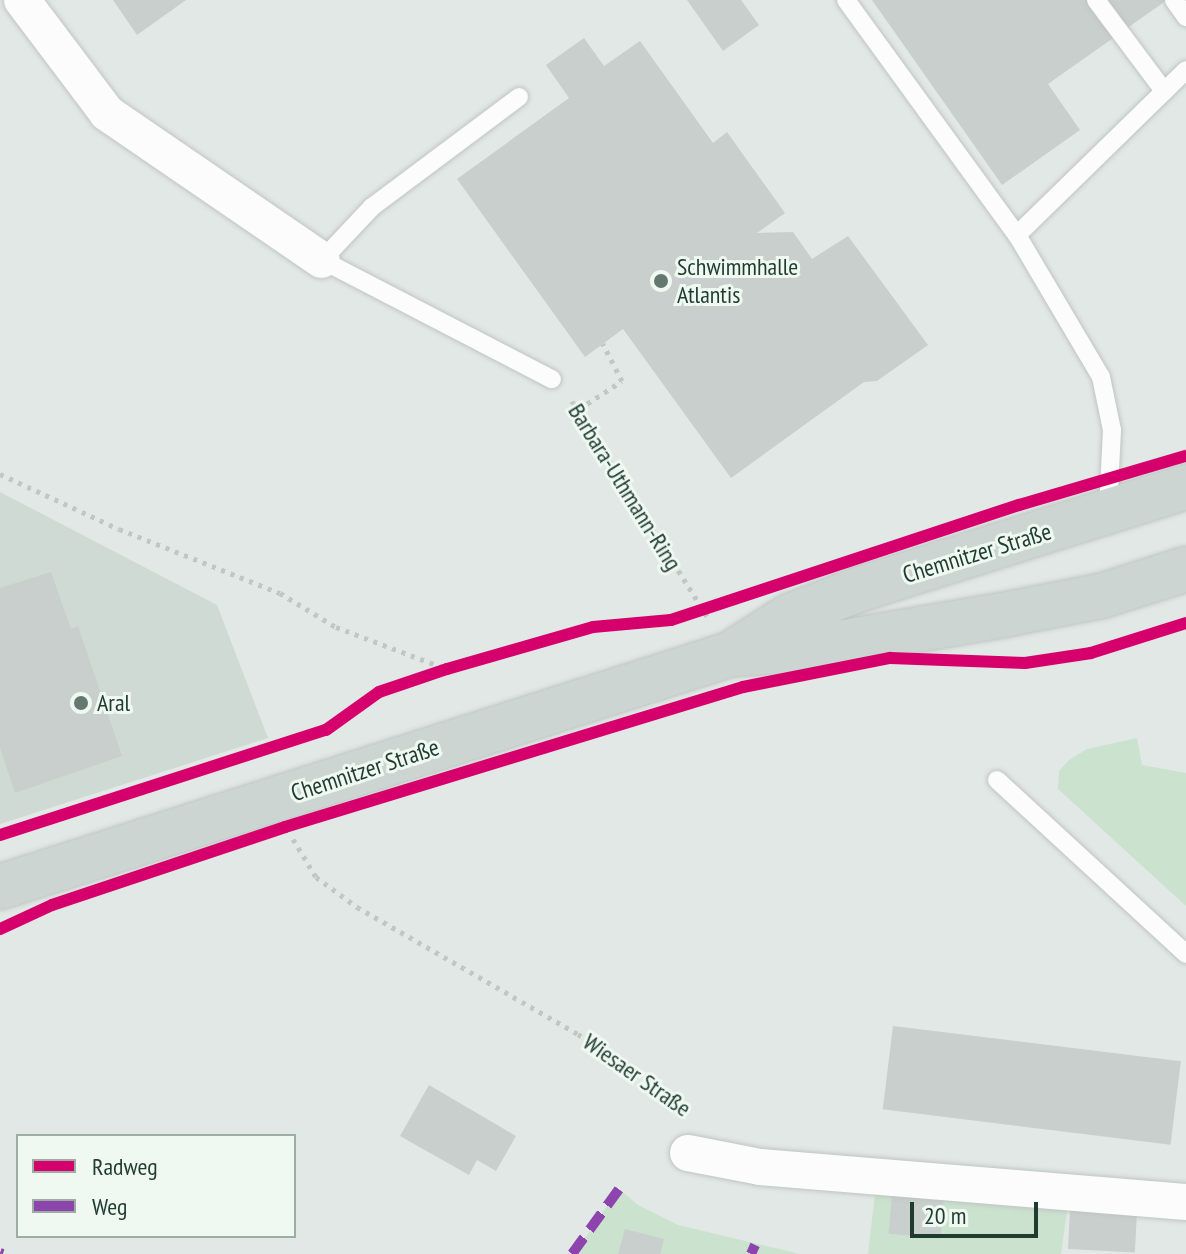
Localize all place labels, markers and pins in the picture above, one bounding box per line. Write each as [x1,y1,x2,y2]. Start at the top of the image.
place label: Schwimmhalle Atlantis [677,253,798,309]
marker: Schwimmhalle Atlantis [652,272,670,290]
place label: Aral [97,689,130,717]
marker: Aral [72,694,90,712]

